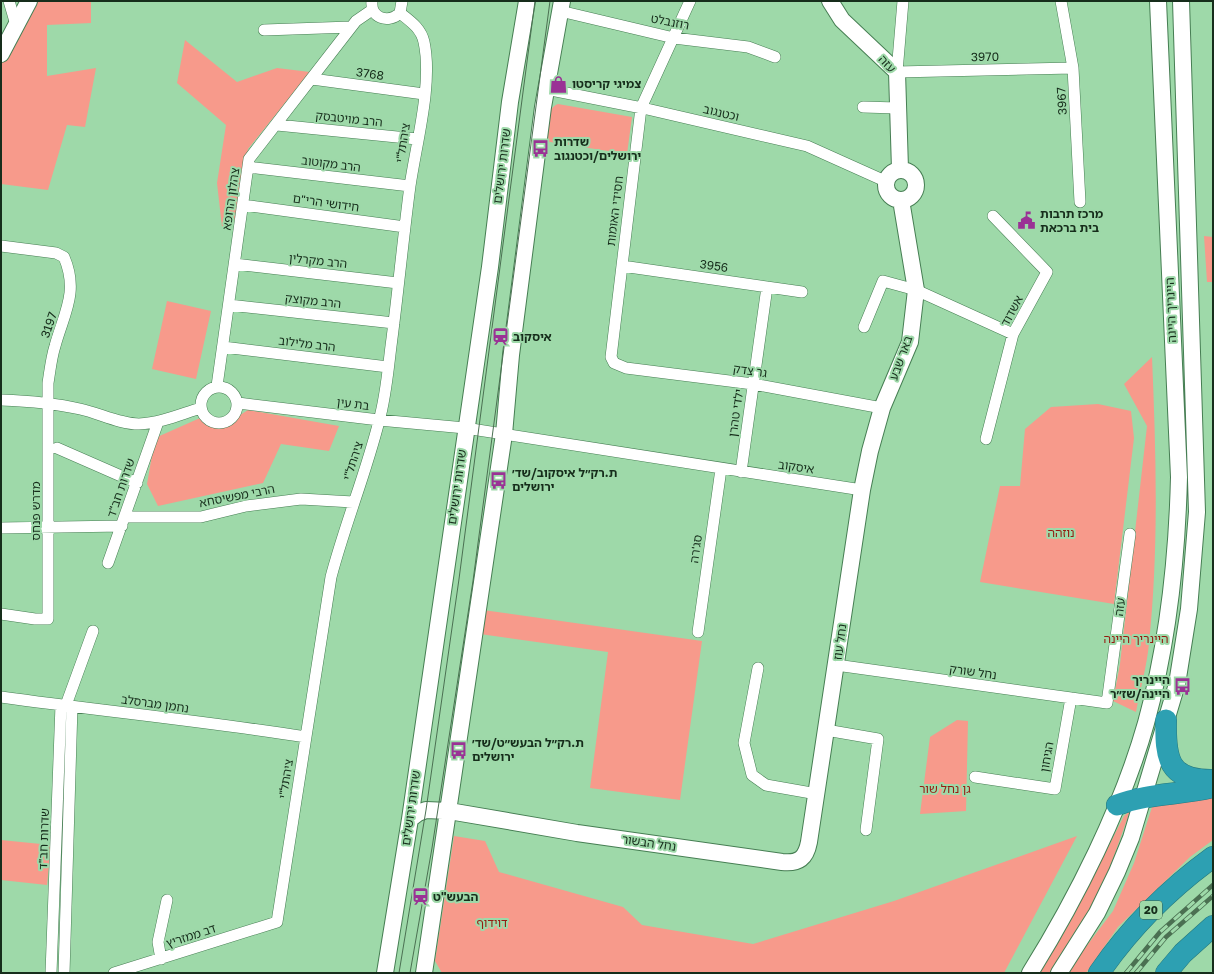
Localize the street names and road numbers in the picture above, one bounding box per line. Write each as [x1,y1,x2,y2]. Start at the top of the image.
street label: רוזנבלט [650,10,691,33]
street label: 3970 [971,49,999,64]
street label: עזה [876,52,899,76]
street label: 3768 [355,64,385,83]
street label: 3967 [1053,87,1070,115]
street label: וכטנגוב [702,101,741,124]
street label: הרב מויטבסק [315,108,383,129]
street label: ציהתל"י [392,122,413,164]
street label: שדרות ירושלים [489,128,514,204]
street label: הרב מקוטוב [300,152,362,175]
street label: צהלון הרופא [219,166,242,231]
street label: חסידי האומות [603,175,626,247]
street label: חידושי הרי"ם [292,190,360,215]
street label: הרב מקרלין [288,250,348,271]
street label: 3956 [699,256,729,275]
street label: היינריך היינה [1162,277,1179,343]
street label: הרב מקוצק [284,290,342,311]
street label: אשדוד [997,292,1026,329]
street label: 3197 [37,310,60,340]
street label: הרב מלילוב [278,333,337,354]
street label: באר שבע [886,333,916,382]
street label: גר צדק [732,361,769,380]
street label: ילדי טהרן [725,388,746,438]
street label: בת עין [336,394,370,413]
street label: ציהתל"י [339,439,366,482]
street label: שדרות ירושלים [444,448,469,525]
street label: שדרות חב"ד [103,456,138,520]
street label: איסקוב [777,457,816,477]
street label: מדרש פנחס [28,481,43,541]
street label: הרבי מפשיסחא [198,481,276,510]
street label: סג'רה [686,533,705,564]
street label: עזה [1111,597,1128,617]
street label: נחל עוז [830,623,849,661]
street label: נחל שורק [948,661,998,682]
street label: נחמן מברסלב [120,691,190,716]
street label: הגיחון [1036,741,1057,773]
street label: ציהתל"י [275,758,296,800]
street label: שדרות ירושלים [398,769,423,846]
street label: שדרות חב"ד [35,808,52,870]
street label: נחל הבשור [621,831,677,854]
road number: 20 [1140,901,1162,919]
street label: דב ממזריץ [164,920,218,951]

